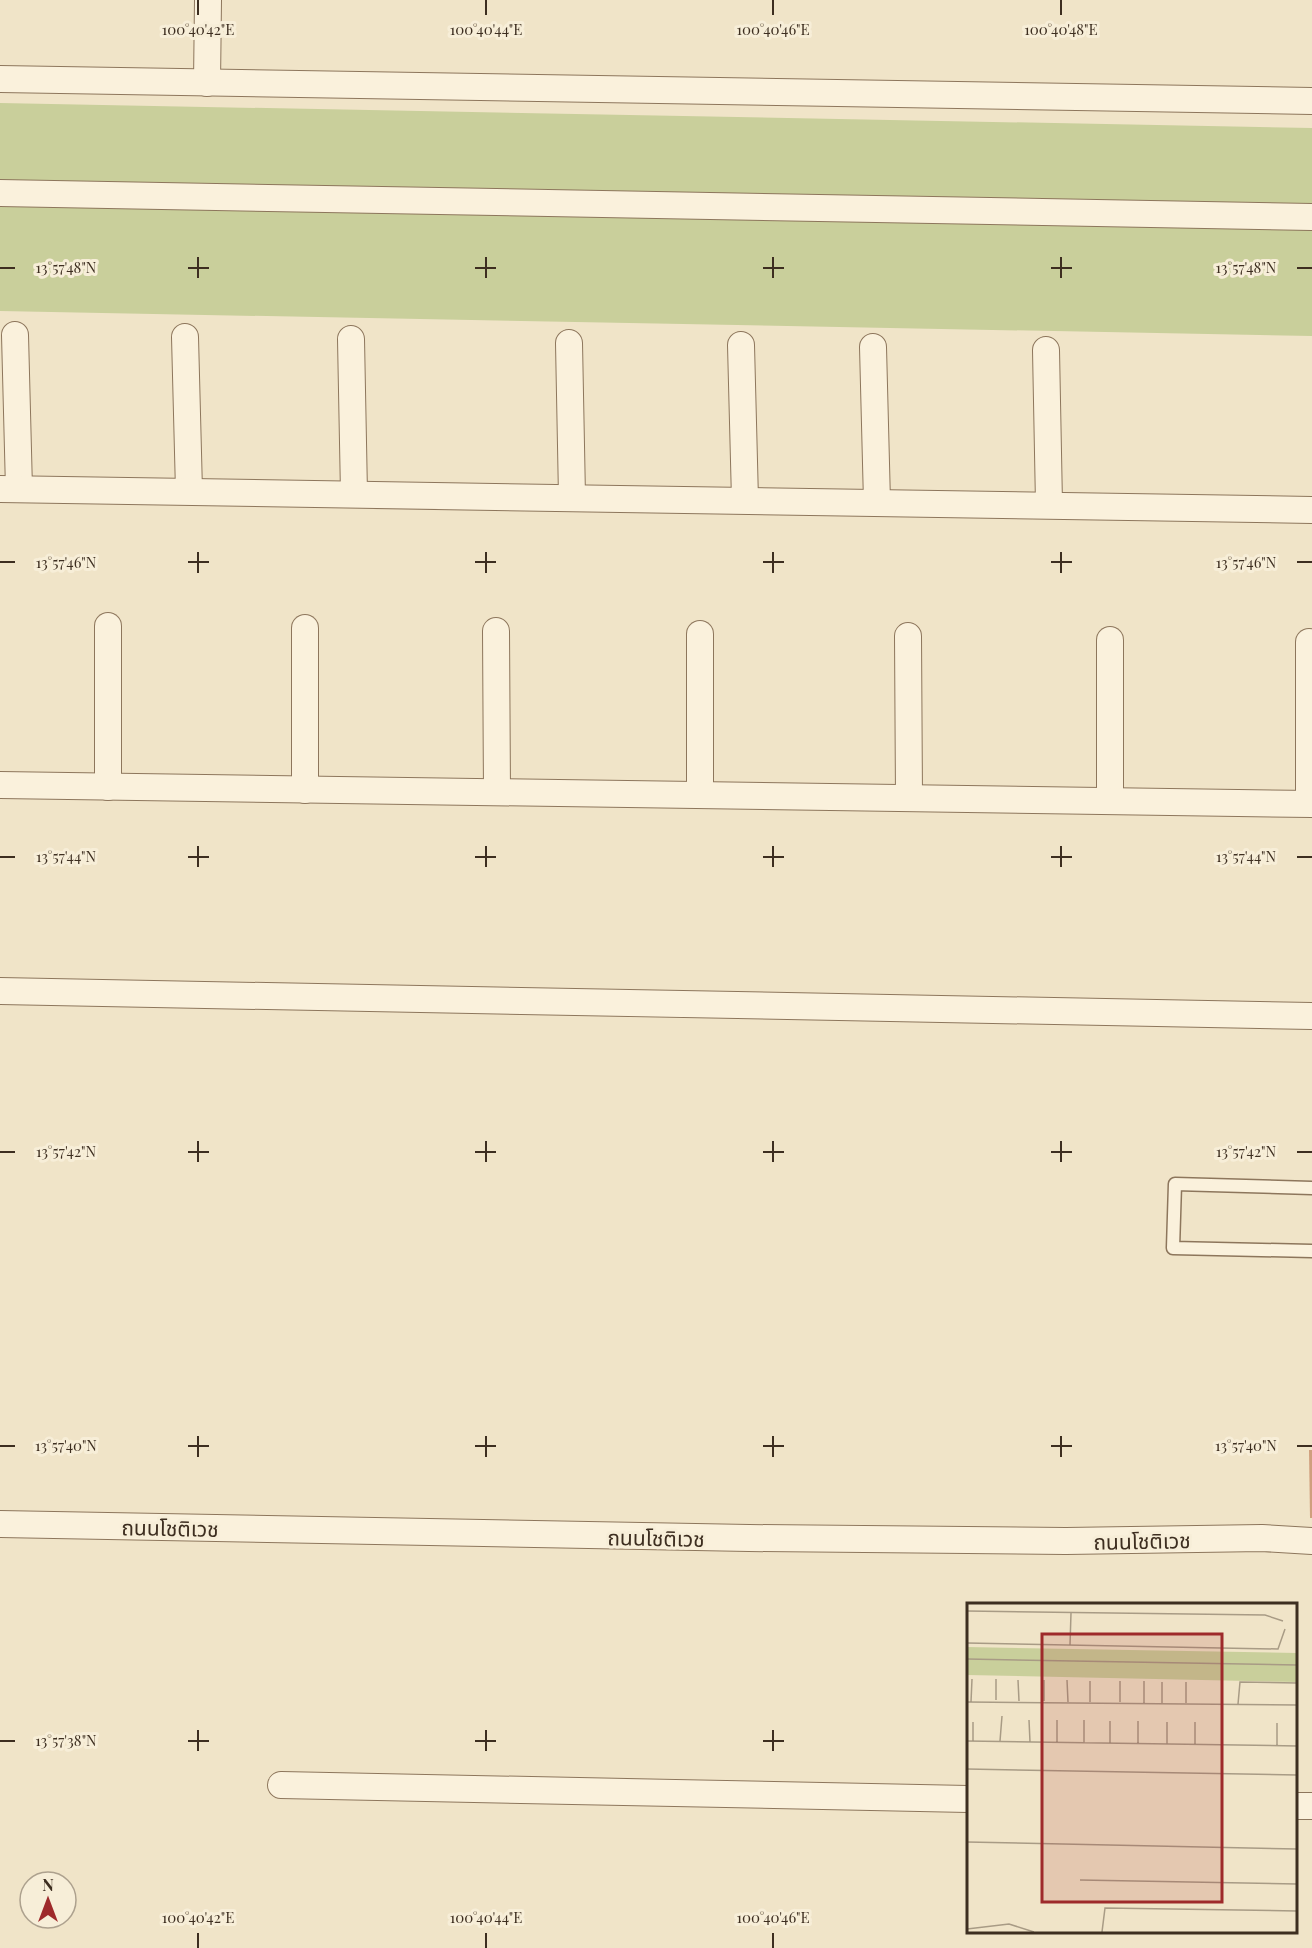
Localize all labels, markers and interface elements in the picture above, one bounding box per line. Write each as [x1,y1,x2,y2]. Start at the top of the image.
text: 100°40'42"E [162,19,234,39]
text: 100°40'44"E [450,19,522,39]
text: 100°40'46"E [736,19,810,39]
text: 100°40'48"E [1024,19,1098,39]
text: 13°57'48"N [36,257,97,277]
text: 13°57'48"N [1216,257,1277,277]
text: 13°57'46"N [36,552,97,572]
text: 13°57'46"N [1216,552,1277,572]
text: 13°57'44"N [36,846,96,866]
text: 13°57'44"N [1216,846,1276,866]
text: 13°57'42"N [36,1141,96,1161]
text: 13°57'42"N [1216,1141,1276,1161]
text: 13°57'40"N [35,1435,97,1455]
text: 13°57'40"N [1215,1435,1277,1455]
street label: ถนนโชติเวช [121,1512,219,1542]
street label: ถนนโชติเวช [607,1522,705,1552]
street label: ถนนโชติเวช [1093,1525,1191,1555]
inset map [967,1603,1297,1933]
text: 13°57'38"N [35,1730,97,1750]
north arrow [18,1870,78,1930]
text: N [42,1874,54,1895]
text: 100°40'42"E [162,1907,234,1927]
text: 100°40'44"E [450,1907,522,1927]
text: 100°40'46"E [736,1907,810,1927]

